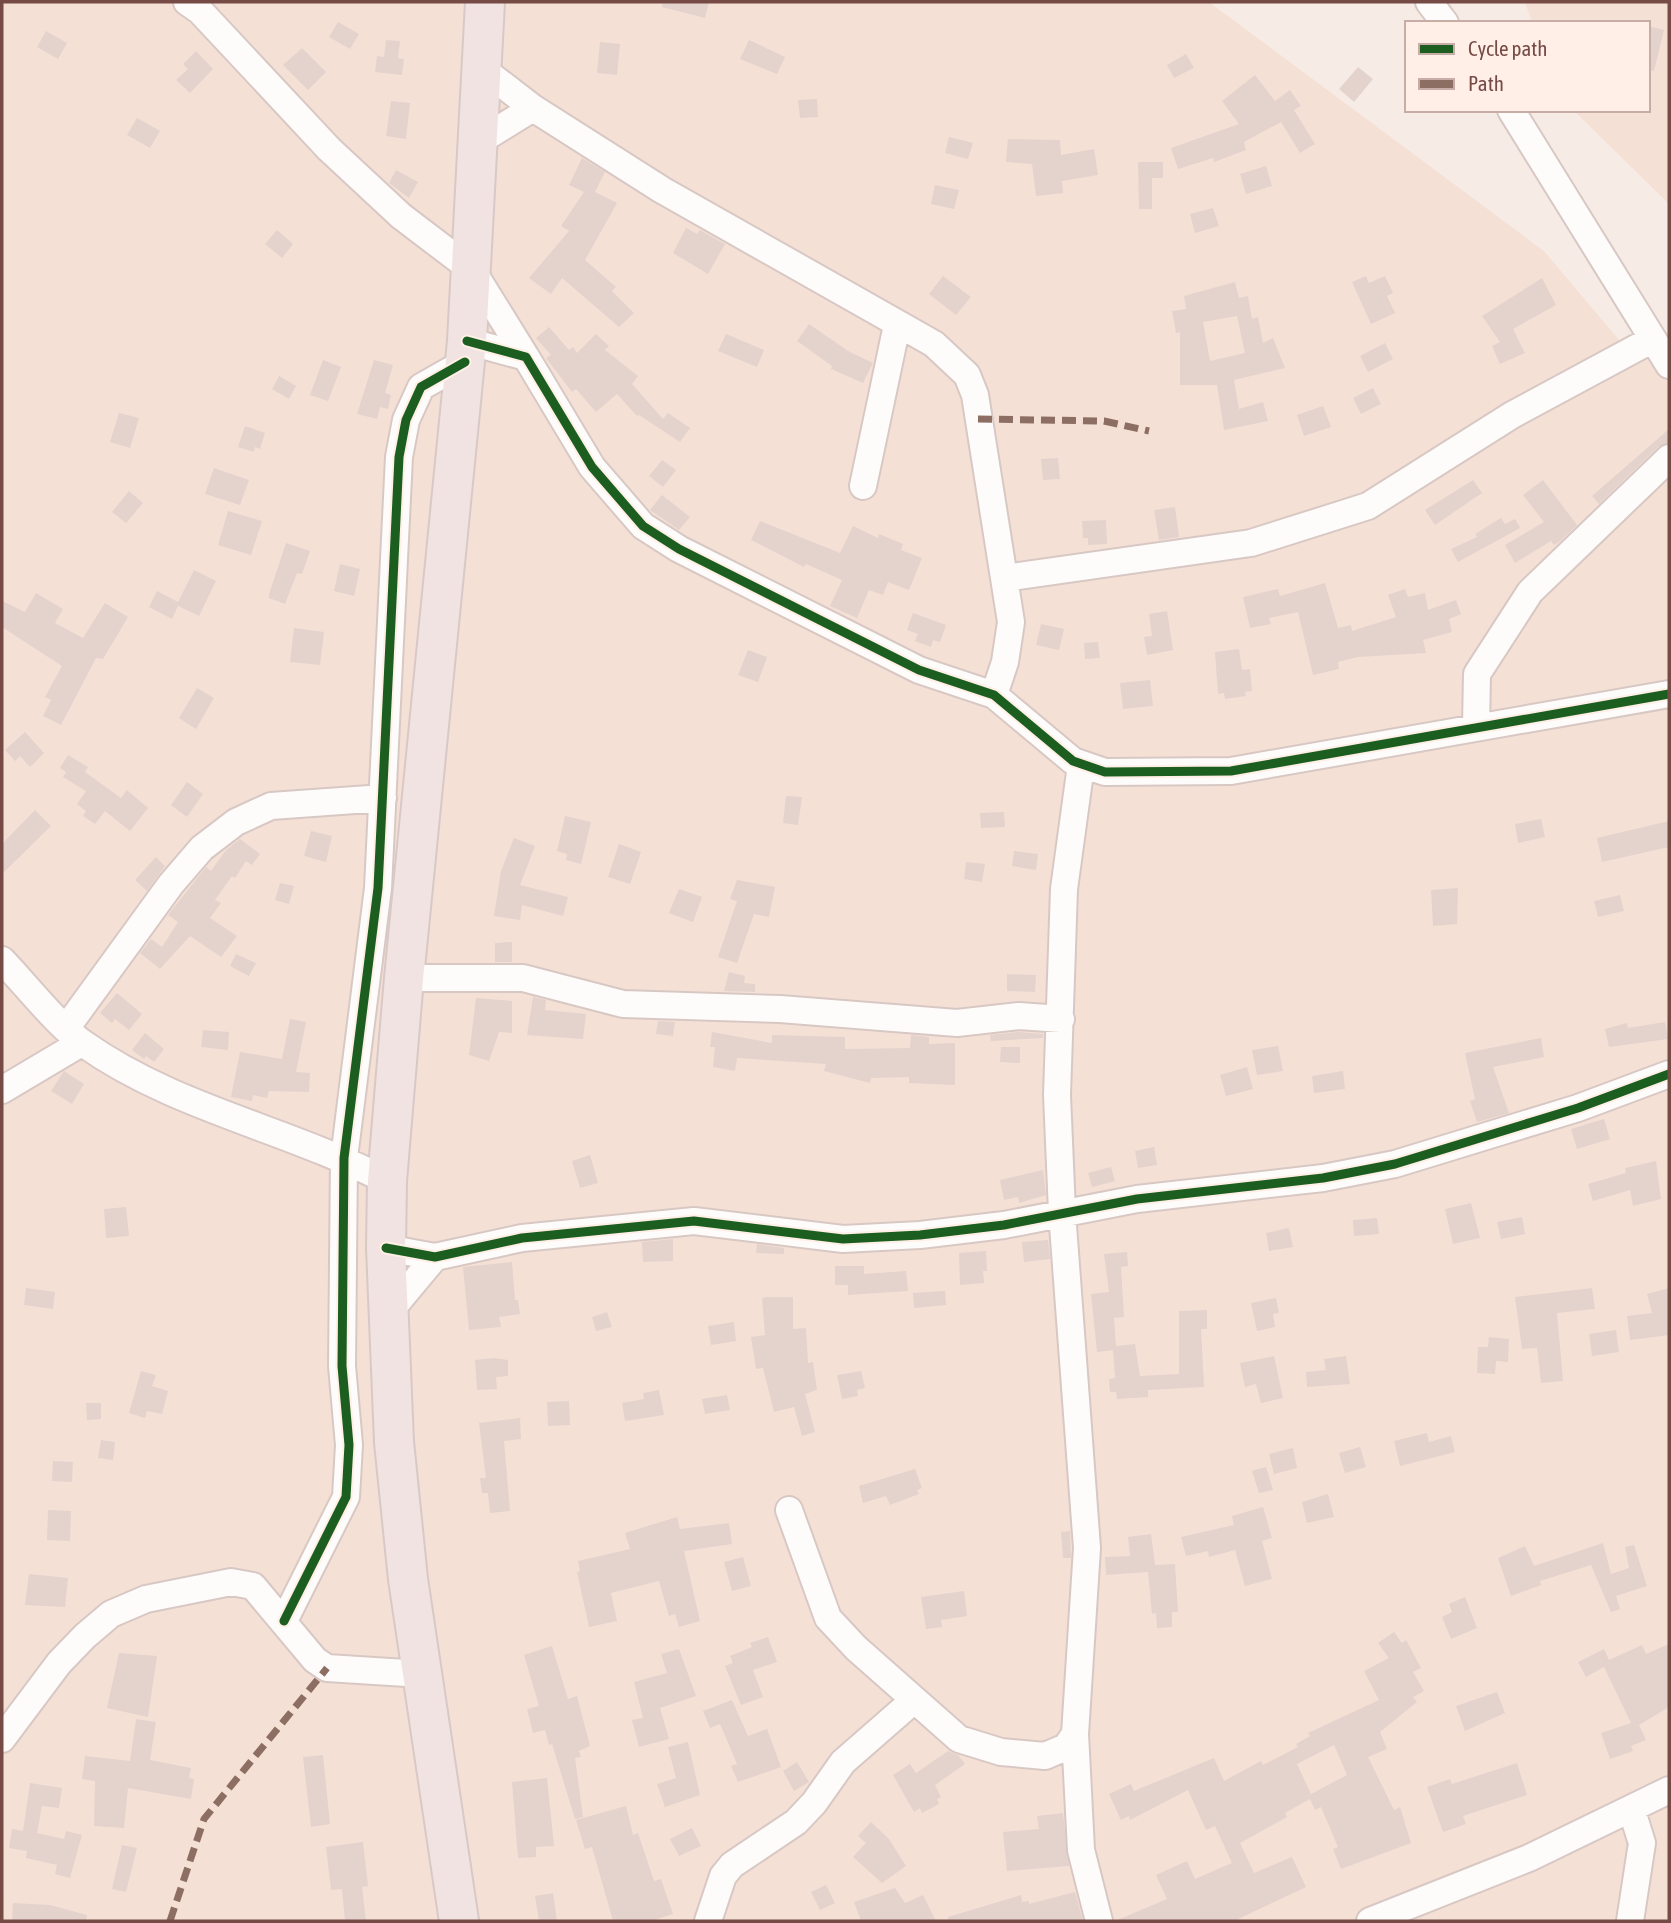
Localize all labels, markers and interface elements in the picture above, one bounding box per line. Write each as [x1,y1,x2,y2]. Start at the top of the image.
legend [1405,21,1650,112]
text: Cycle path [1468,36,1547,60]
text: Path [1468,71,1504,95]

